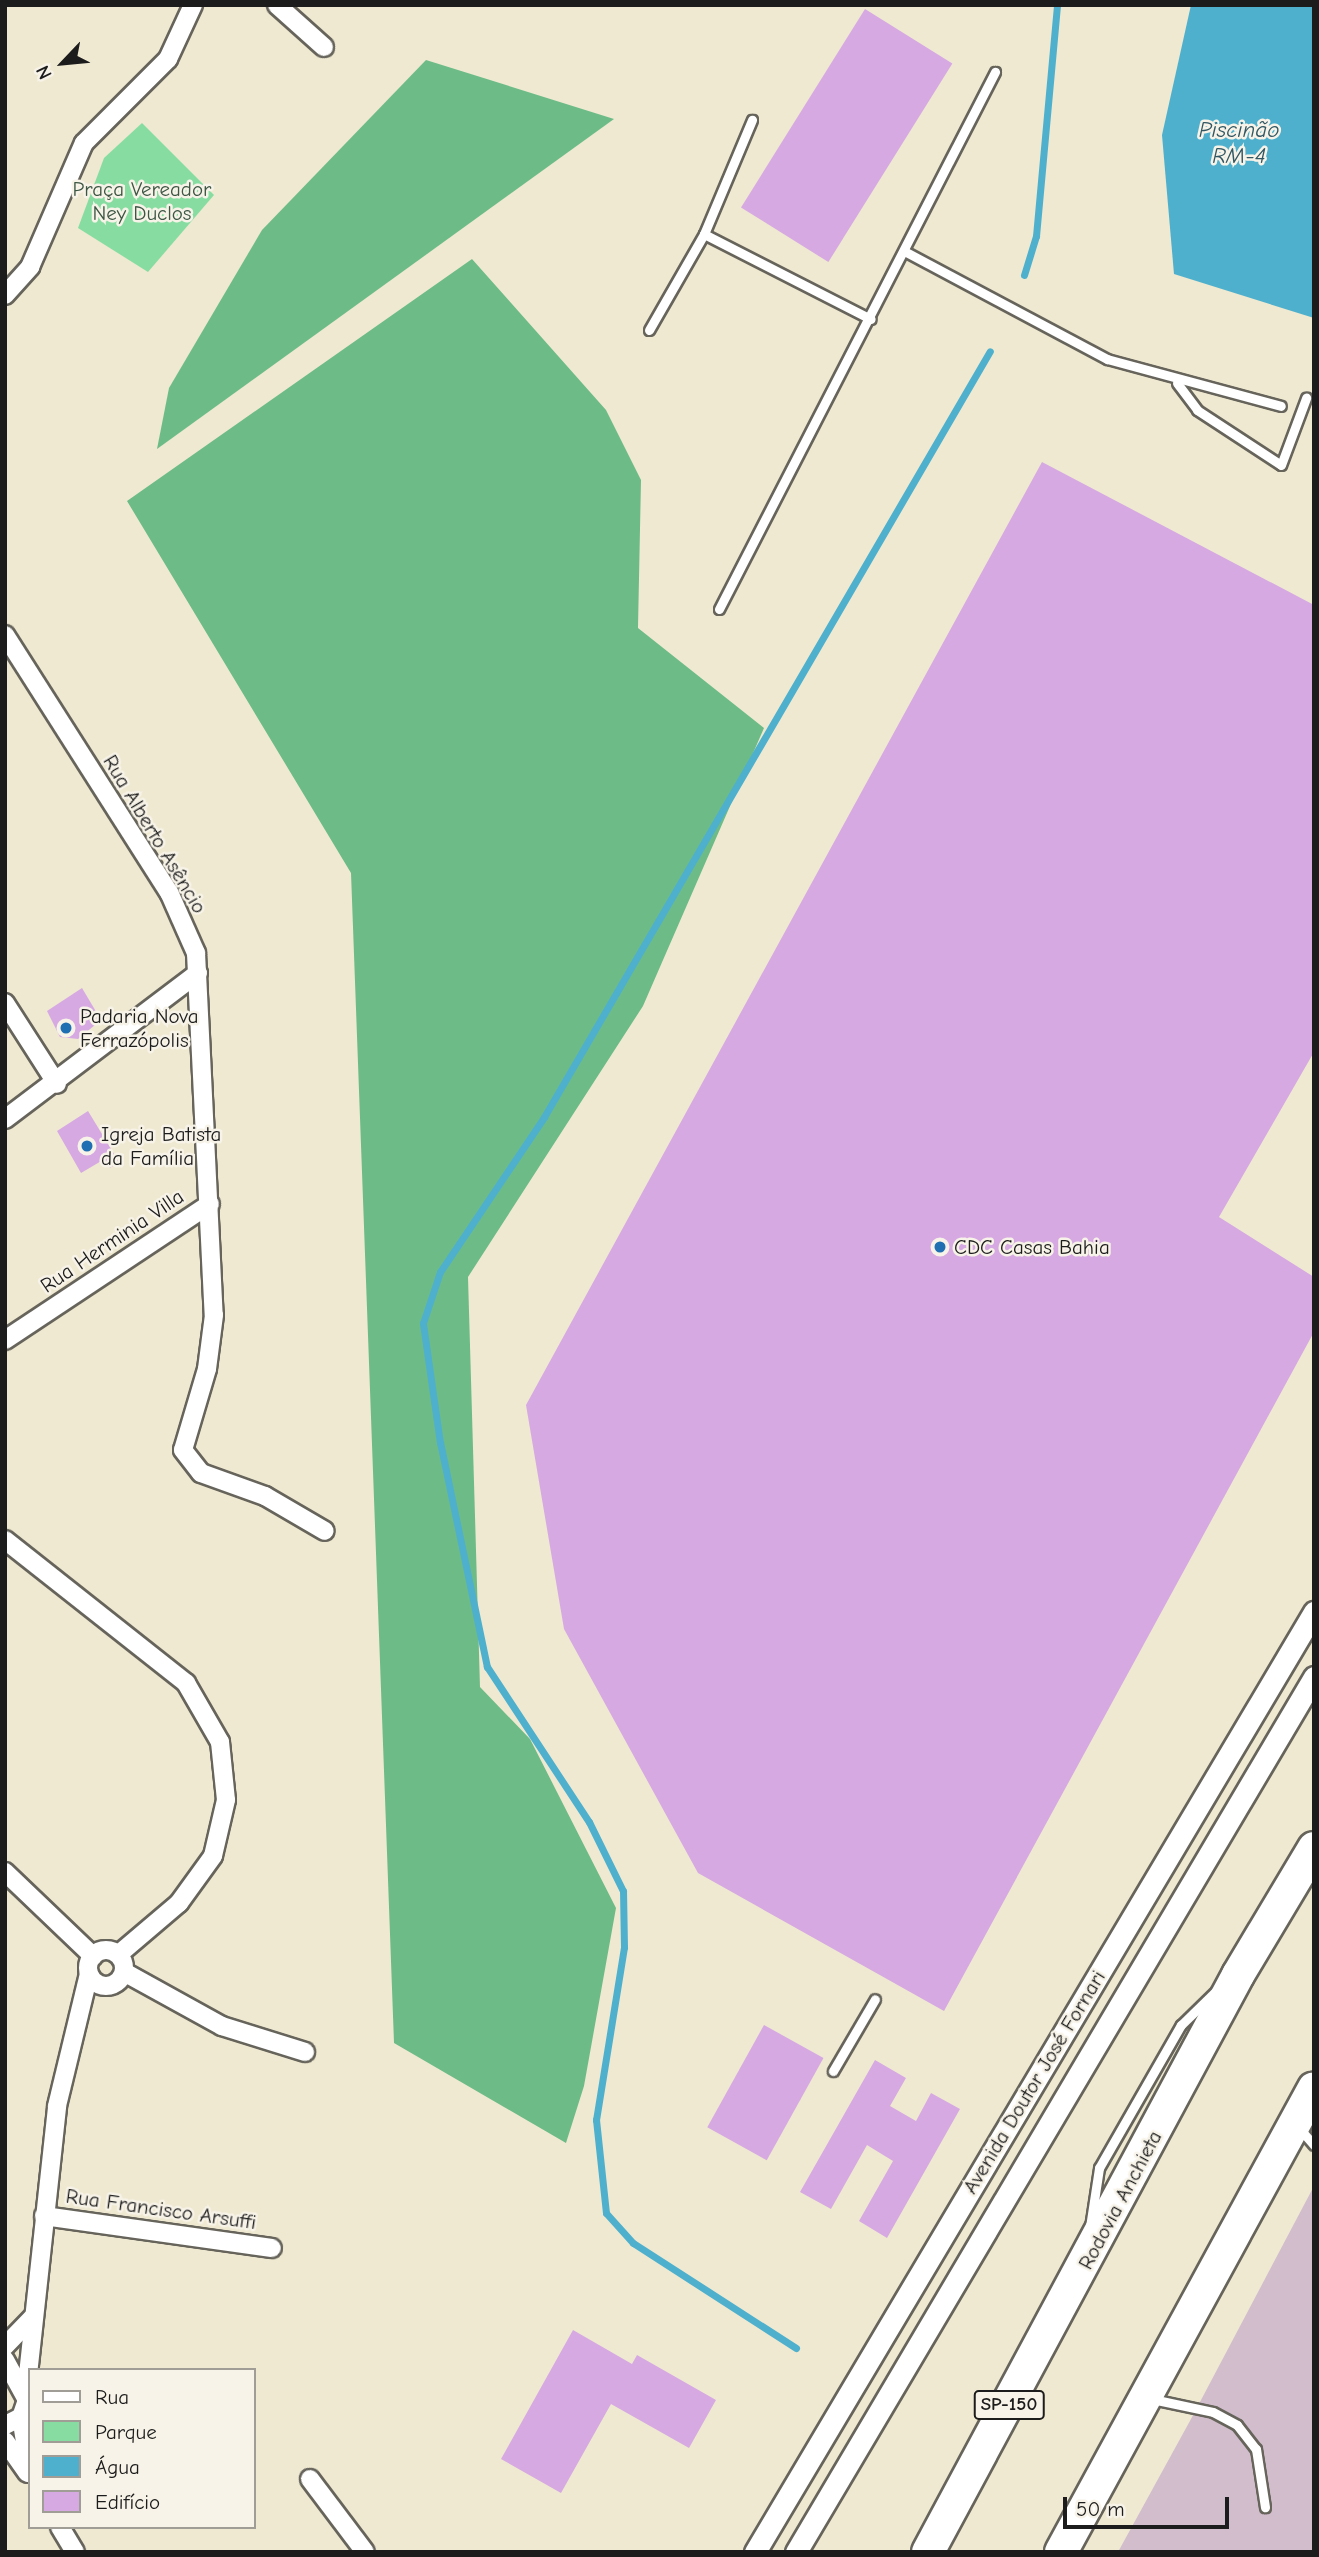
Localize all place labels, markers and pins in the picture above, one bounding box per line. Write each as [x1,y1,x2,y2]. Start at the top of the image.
place label: Padaria Nova Ferrazópolis [80,1003,199,1053]
marker: Padaria Nova Ferrazópolis [58,1020,74,1036]
place label: Igreja Batista da Família [101,1121,221,1171]
marker: Igreja Batista da Família [79,1138,95,1154]
place label: CDC Casas Bahia [954,1234,1110,1260]
marker: CDC Casas Bahia [932,1239,948,1255]

